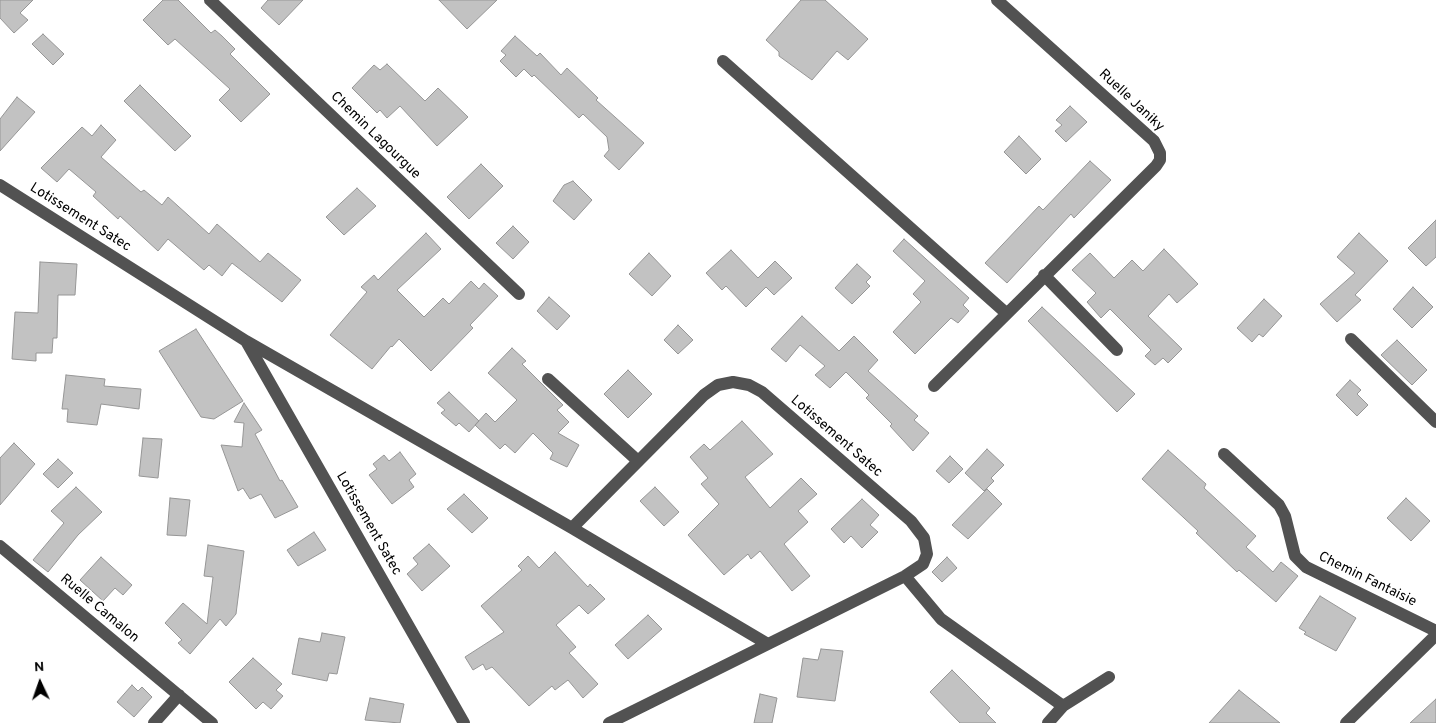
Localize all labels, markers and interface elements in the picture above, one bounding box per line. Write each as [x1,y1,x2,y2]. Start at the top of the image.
street label: Ruelle Janiky [1095,66,1167,136]
street label: Chemin Lagourgue [326,89,424,183]
street label: Lotissement Satec [26,180,134,256]
street label: Lotissement Satec [787,393,885,481]
street label: Lotissement Satec [332,469,404,579]
street label: Chemin Fantaisie [1315,549,1419,611]
street label: Ruelle Camalon [56,571,142,647]
north arrow [15,658,65,708]
text: N [34,659,45,676]

